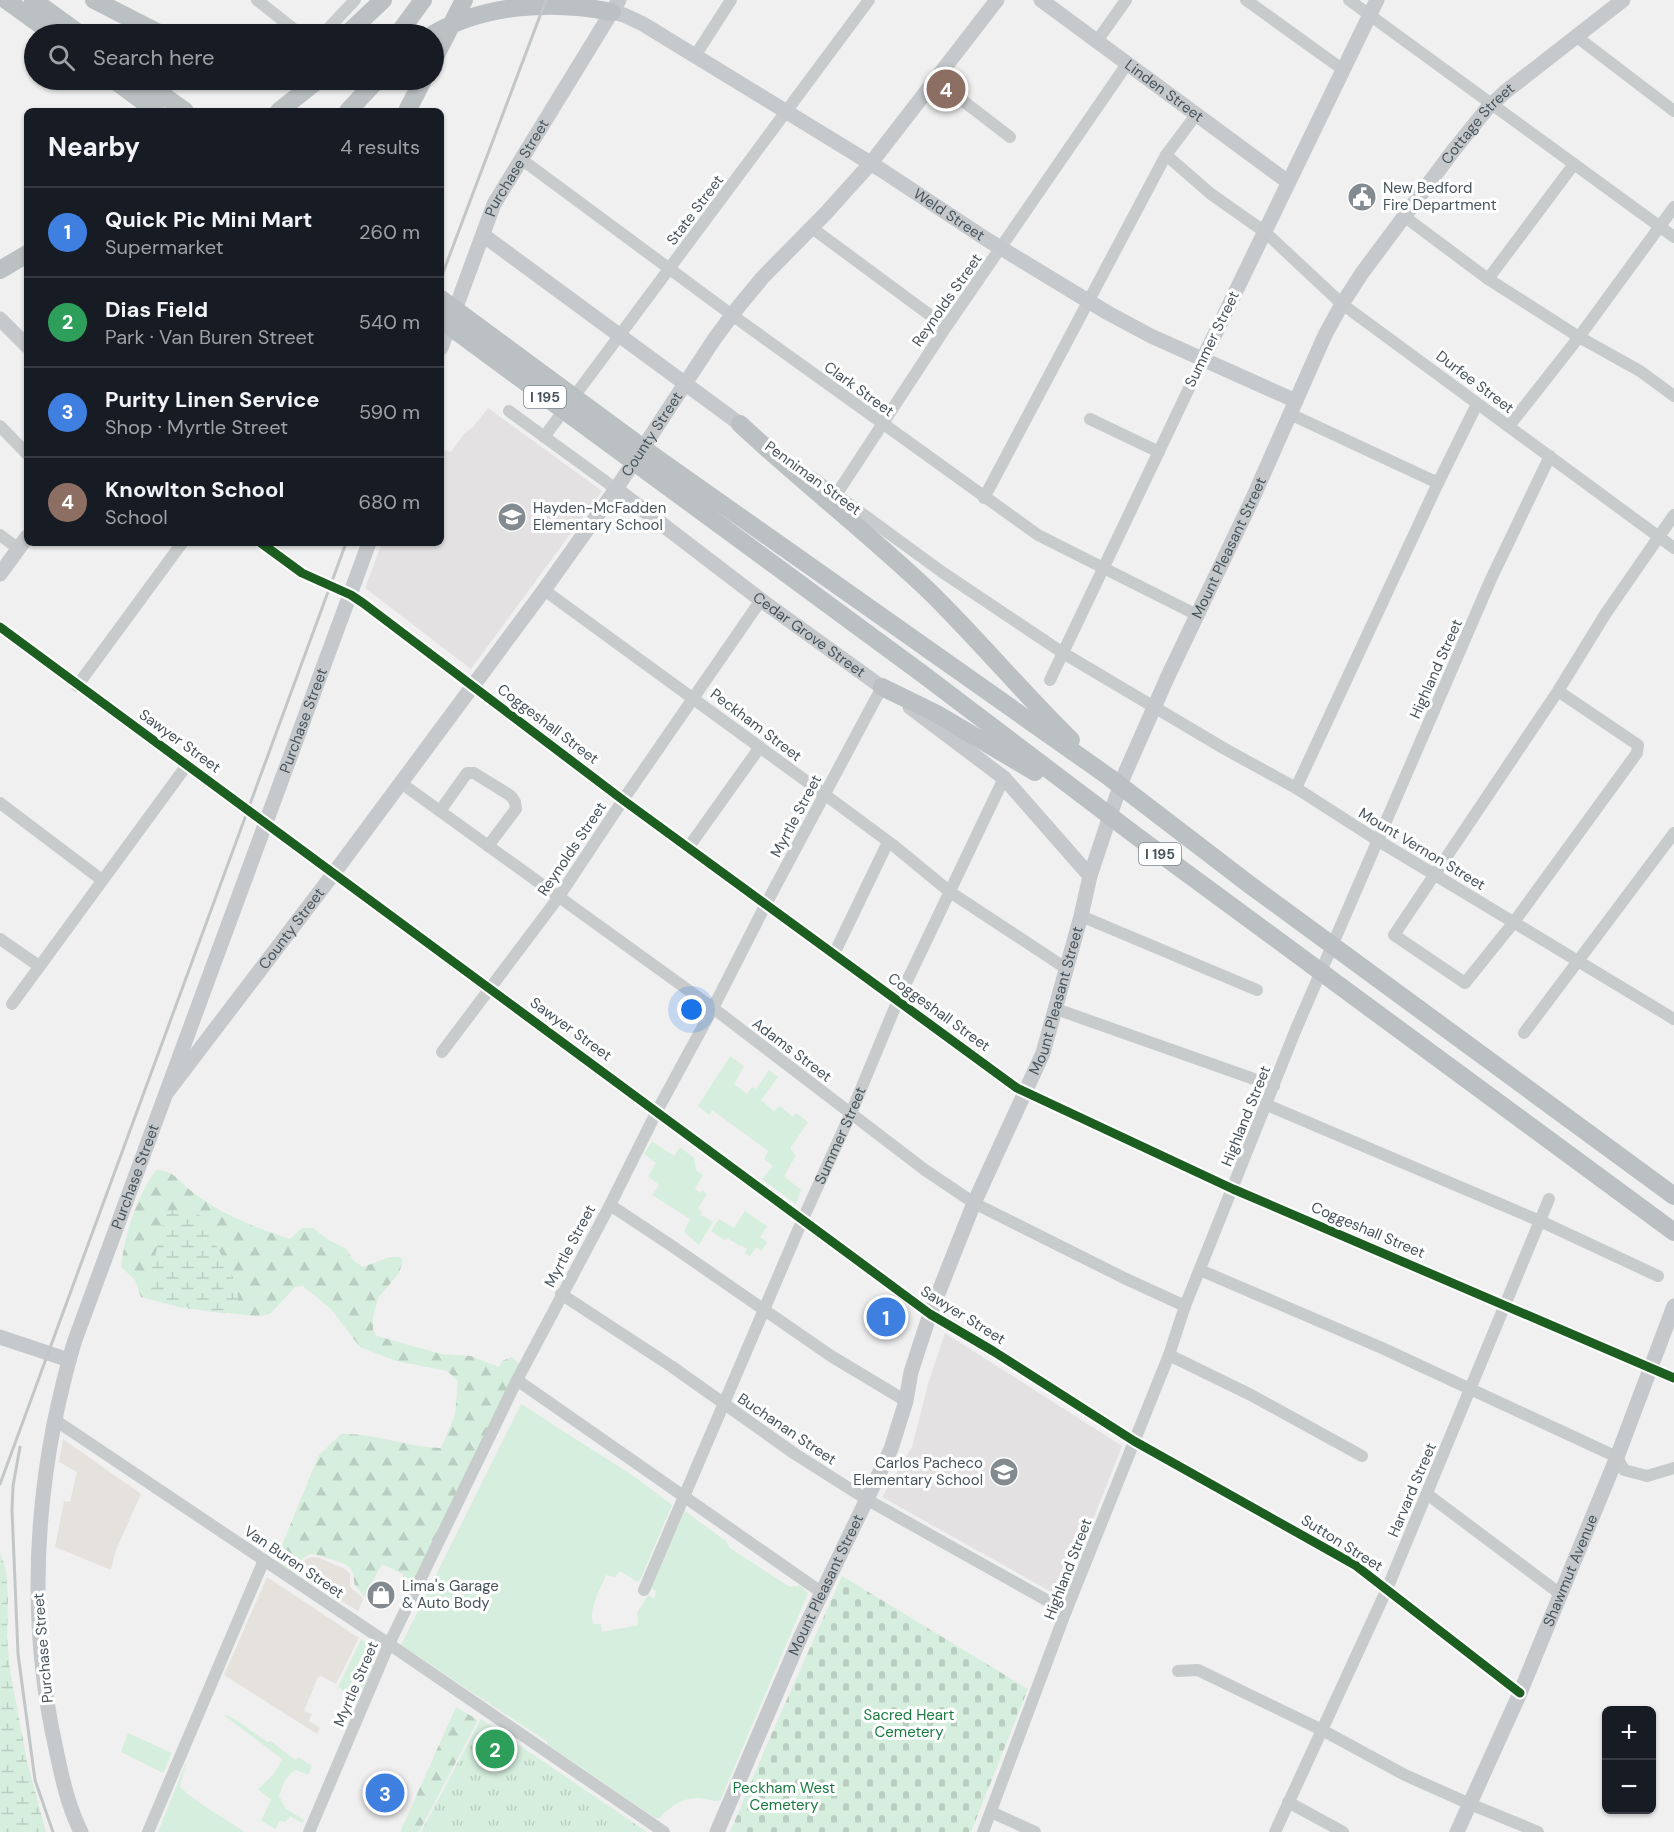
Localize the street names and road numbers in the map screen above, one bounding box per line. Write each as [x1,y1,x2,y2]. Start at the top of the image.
street label: Linden Street [1121,55,1208,127]
street label: Cottage Street [1436,78,1519,168]
street label: Purchase Street [480,115,554,219]
street label: State Street [662,171,728,249]
street label: Weld Street [910,184,989,246]
street label: Reynolds Street [907,249,987,351]
street label: Summer Street [1180,288,1244,390]
street label: Durfee Street [1432,346,1518,418]
street label: Clark Street [820,357,898,421]
road number: I 195 [524,386,566,408]
street label: County Street [617,388,687,481]
street label: Penniman Street [761,436,865,520]
street label: Mount Pleasant Street [1187,474,1271,622]
street label: Cedar Grove Street [749,587,870,682]
street label: Highland Street [1405,616,1467,722]
street label: Purchase Street [275,665,332,776]
street label: Coggeshall Street [493,679,603,769]
street label: Peckham Street [706,684,806,766]
street label: Sawyer Street [135,705,225,777]
street label: Myrtle Street [766,771,826,861]
street label: Reynolds Street [533,798,611,900]
street label: Mount Vernon Street [1355,803,1489,895]
road number: I 195 [1139,843,1181,865]
street label: County Street [254,884,329,974]
street label: Mount Pleasant Street [1024,924,1088,1078]
street label: Coggeshall Street [884,968,994,1056]
street label: Sawyer Street [526,993,616,1065]
street label: Adams Street [748,1014,836,1086]
street label: Highland Street [1217,1063,1275,1169]
street label: Summer Street [810,1084,871,1188]
street label: Purchase Street [107,1121,164,1232]
street label: Coggeshall Street [1308,1197,1428,1263]
street label: Myrtle Street [540,1201,600,1291]
street label: Sawyer Street [917,1281,1009,1349]
street label: Buchanan Street [734,1389,840,1469]
street label: Harvard Street [1383,1440,1441,1540]
street label: Sutton Street [1297,1510,1387,1576]
street label: Mount Pleasant Street [784,1511,868,1659]
street label: Shawmut Avenue [1538,1511,1602,1630]
street label: Highland Street [1040,1515,1097,1622]
street label: Van Buren Street [240,1521,348,1603]
street label: Purchase Street [28,1592,58,1704]
street label: Myrtle Street [329,1638,383,1730]

